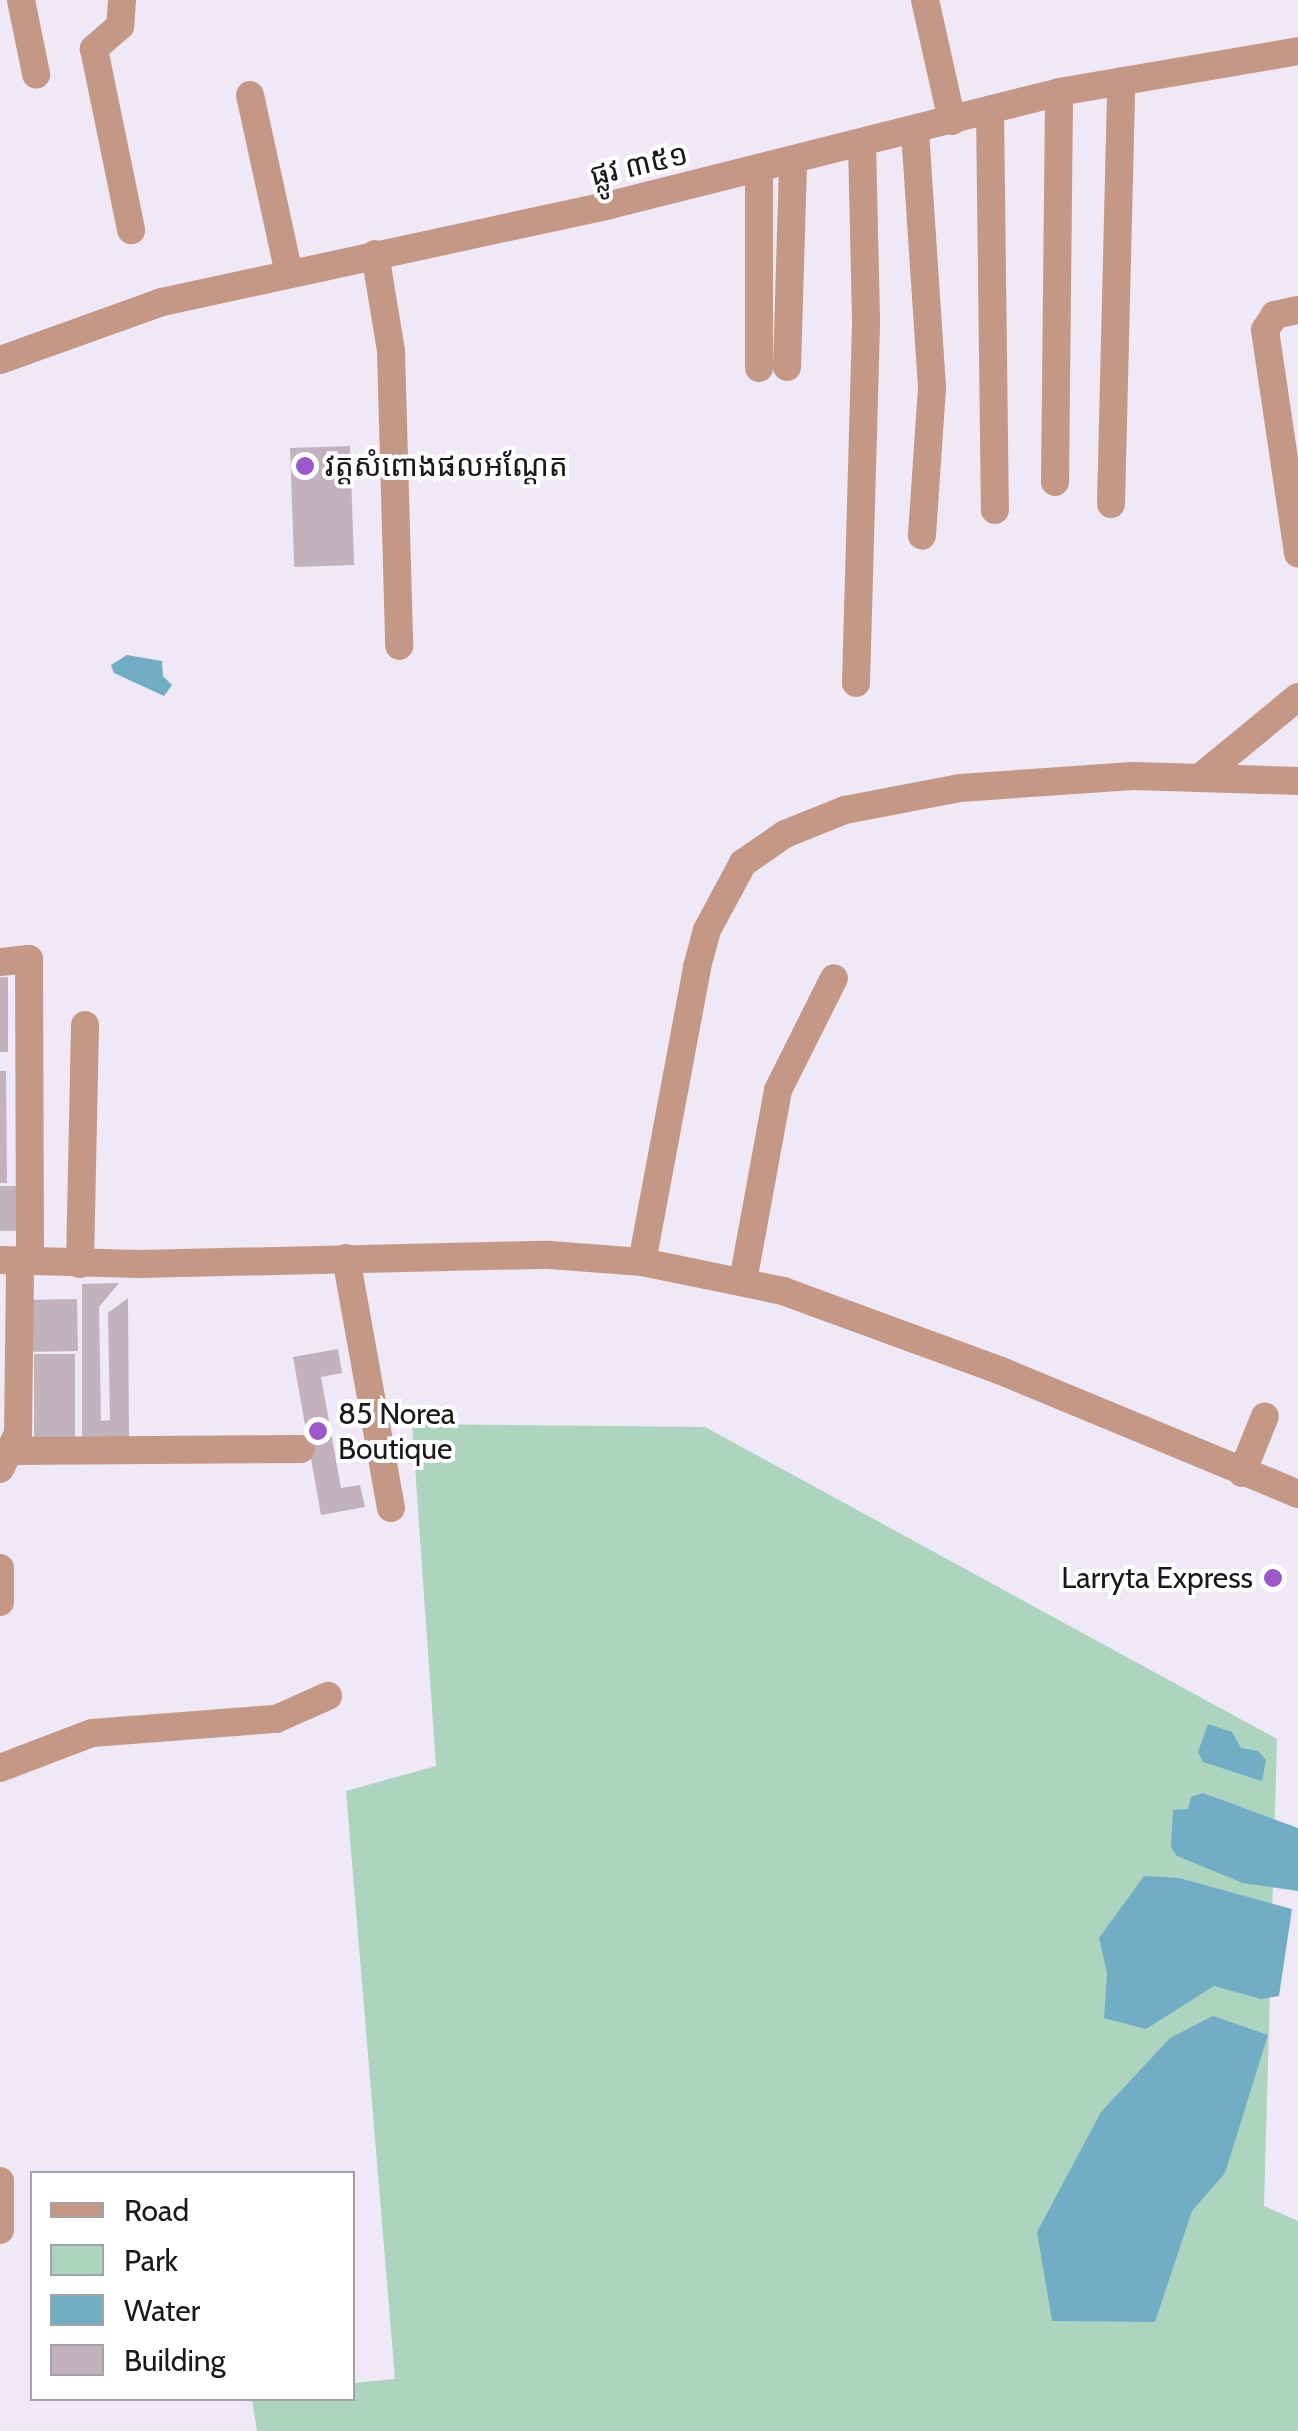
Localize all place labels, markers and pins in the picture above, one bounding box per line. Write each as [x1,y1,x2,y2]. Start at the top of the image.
place label: វត្តសំពោងផលអណ្តែត [325,448,568,484]
marker: វត្តសំពោងផលអណ្តែត [294,455,316,477]
place label: 85 Norea Boutique [338,1396,455,1466]
marker: 85 Norea Boutique [307,1420,329,1442]
place label: Larryta Express [1061,1560,1253,1596]
marker: Larryta Express [1262,1567,1284,1589]

